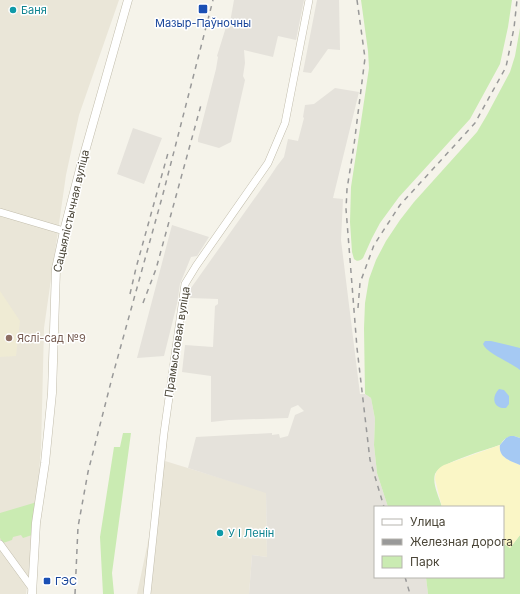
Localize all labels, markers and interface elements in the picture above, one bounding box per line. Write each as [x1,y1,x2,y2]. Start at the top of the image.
place label: Баня [21,3,47,17]
marker: Мазыр-Паўночны [197,3,209,15]
marker: Баня [8,5,18,15]
place label: Мазыр-Паўночны [155,16,251,30]
street label: Сацыялістычная вуліца [50,148,92,274]
street label: Прамысловая вуліца [161,286,193,398]
place label: Яслі-сад №9 [17,331,86,345]
marker: Яслі-сад №9 [4,333,14,343]
legend [374,506,504,578]
text: Улица [410,514,445,529]
place label: У І Ленін [228,526,274,540]
marker: У І Ленін [215,528,225,538]
text: Железная дорога [410,534,513,549]
text: Парк [410,554,440,569]
place label: ГЭС [55,574,77,588]
marker: ГЭС [42,576,52,586]

